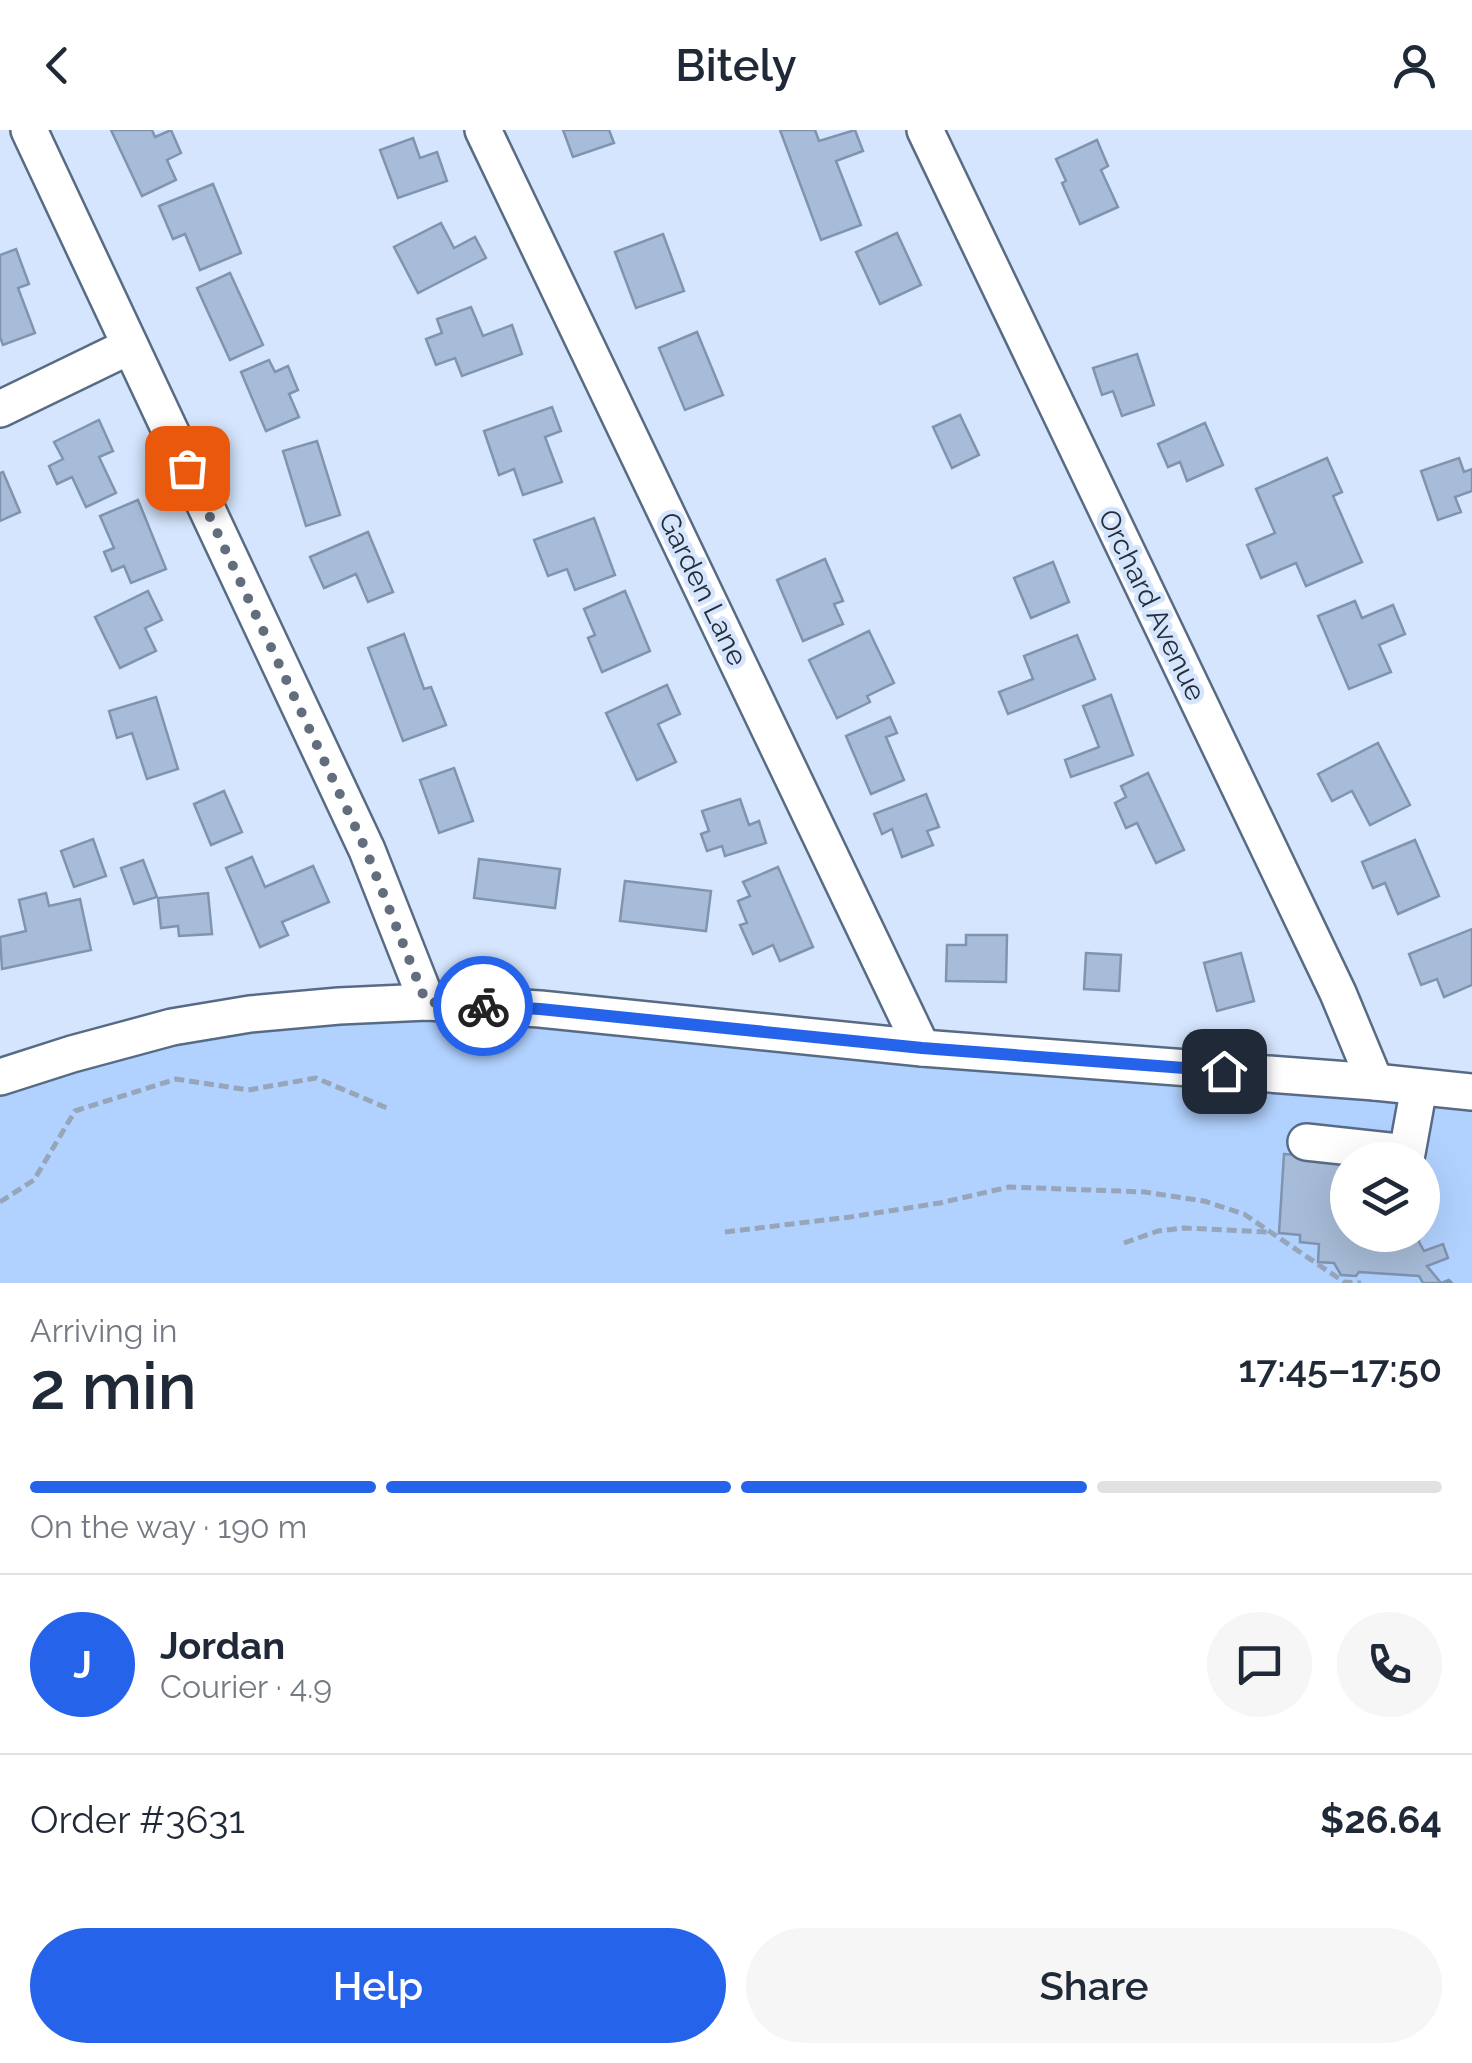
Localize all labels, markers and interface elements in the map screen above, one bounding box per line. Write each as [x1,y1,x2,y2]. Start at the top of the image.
icon: back [30,38,85,93]
icon: person [1387,38,1442,93]
text: Bitely [675,39,797,92]
pin [145,426,230,511]
icon: bag [160,441,215,496]
street label: Orchard Avenue [1091,504,1213,706]
street label: Garden Lane [652,507,754,671]
courier [433,956,533,1056]
icon: bike [456,979,511,1034]
pin [1182,1029,1267,1114]
icon: home [1197,1044,1252,1099]
map controls [1330,1142,1440,1252]
button: layers [1330,1142,1440,1252]
text: Arriving in [30,1312,177,1349]
text: 17:45–17:50 [1238,1346,1442,1391]
text: 2 min [30,1348,197,1424]
text: On the way · 190 m [30,1508,307,1545]
button: chat [1207,1612,1312,1717]
button: phone [1337,1612,1442,1717]
text: Jordan [160,1623,285,1668]
text: J [73,1642,92,1687]
text: Courier · 4.9 [160,1668,332,1705]
text: Order #3631 [30,1797,245,1842]
text: $26.64 [1320,1797,1442,1842]
button: Help [30,1928,726,2043]
button: Share [746,1928,1442,2043]

